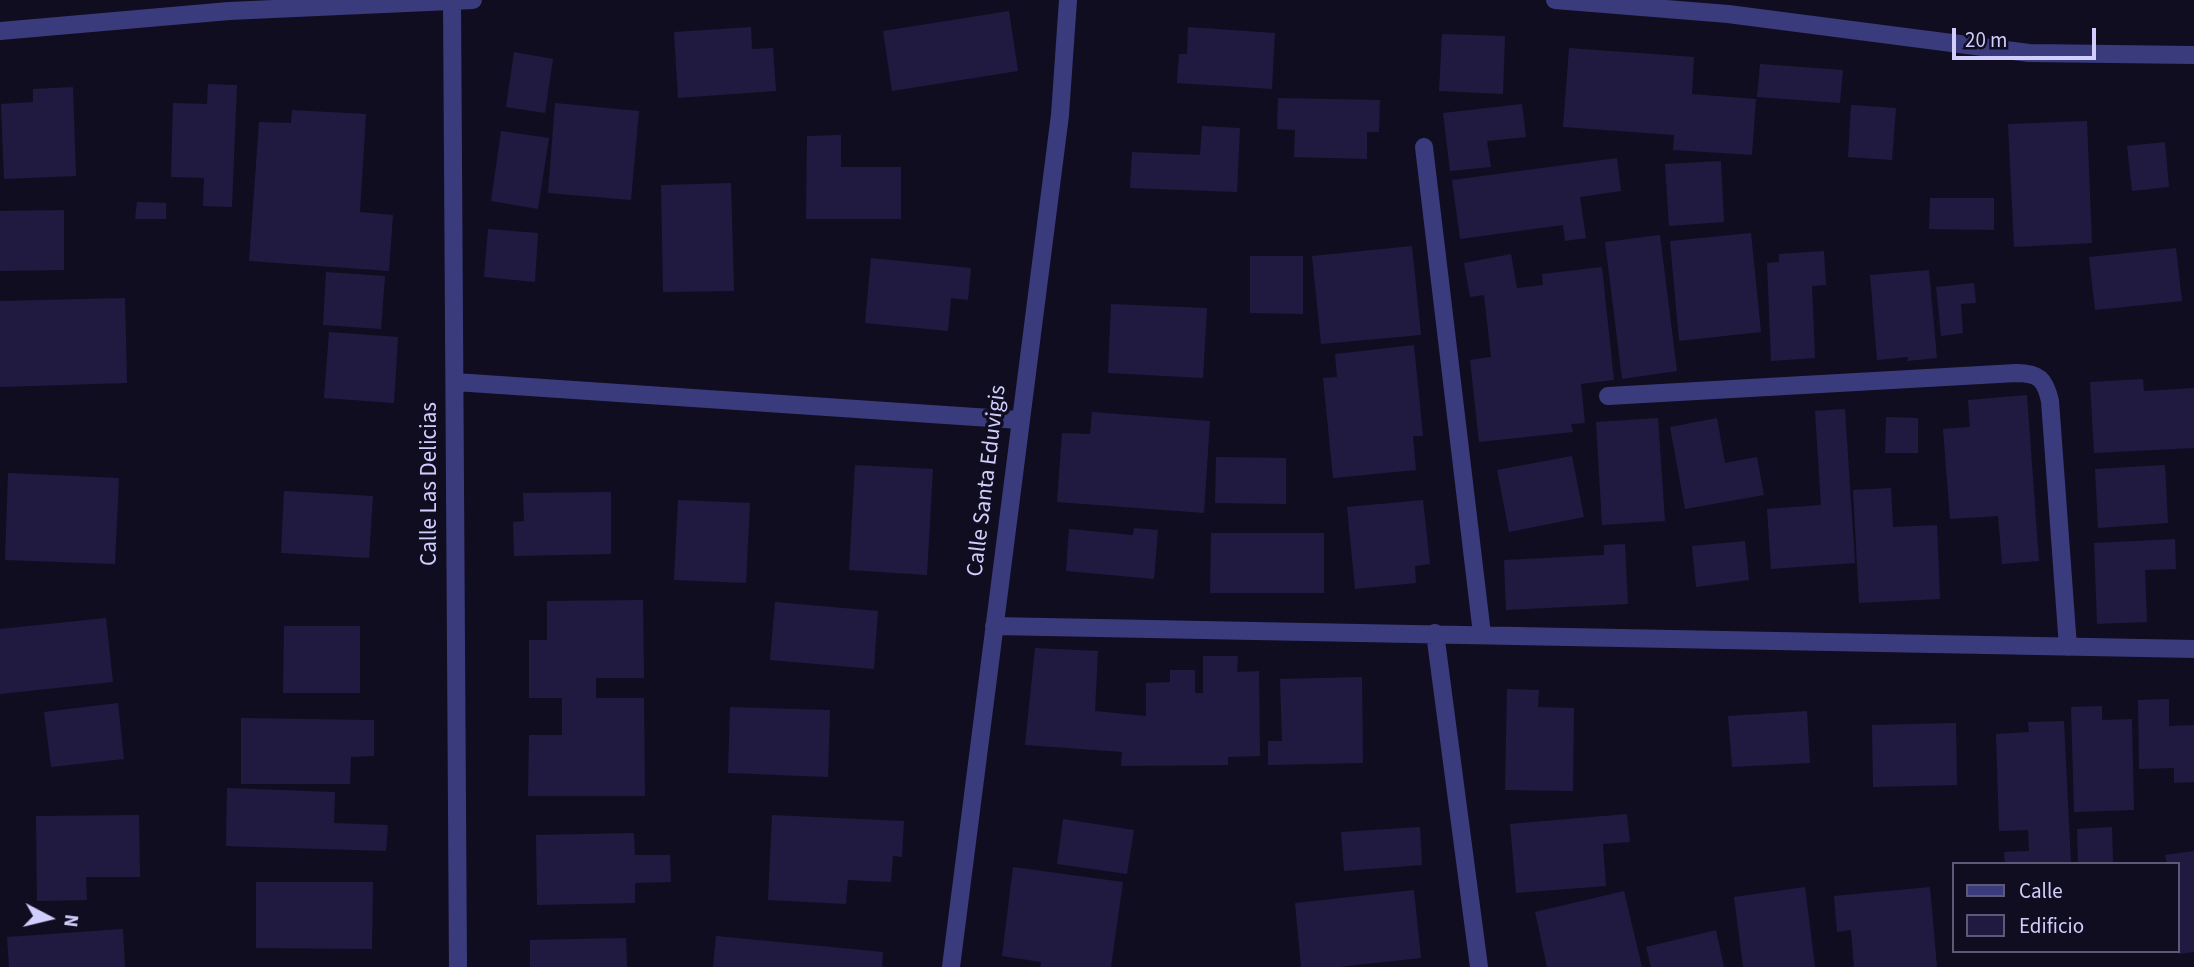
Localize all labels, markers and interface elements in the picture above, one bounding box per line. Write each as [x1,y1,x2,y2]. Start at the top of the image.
scale bar [1956,14,2100,58]
text: 20 m [1965,25,2007,55]
street label: Calle Santa Eduvigis [963,384,1013,578]
street label: Calle Las Delicias [417,402,445,566]
legend [1952,862,2180,953]
text: Calle [2019,876,2063,906]
north arrow [14,883,84,953]
text: Edificio [2019,911,2084,941]
text: N [56,913,85,929]

